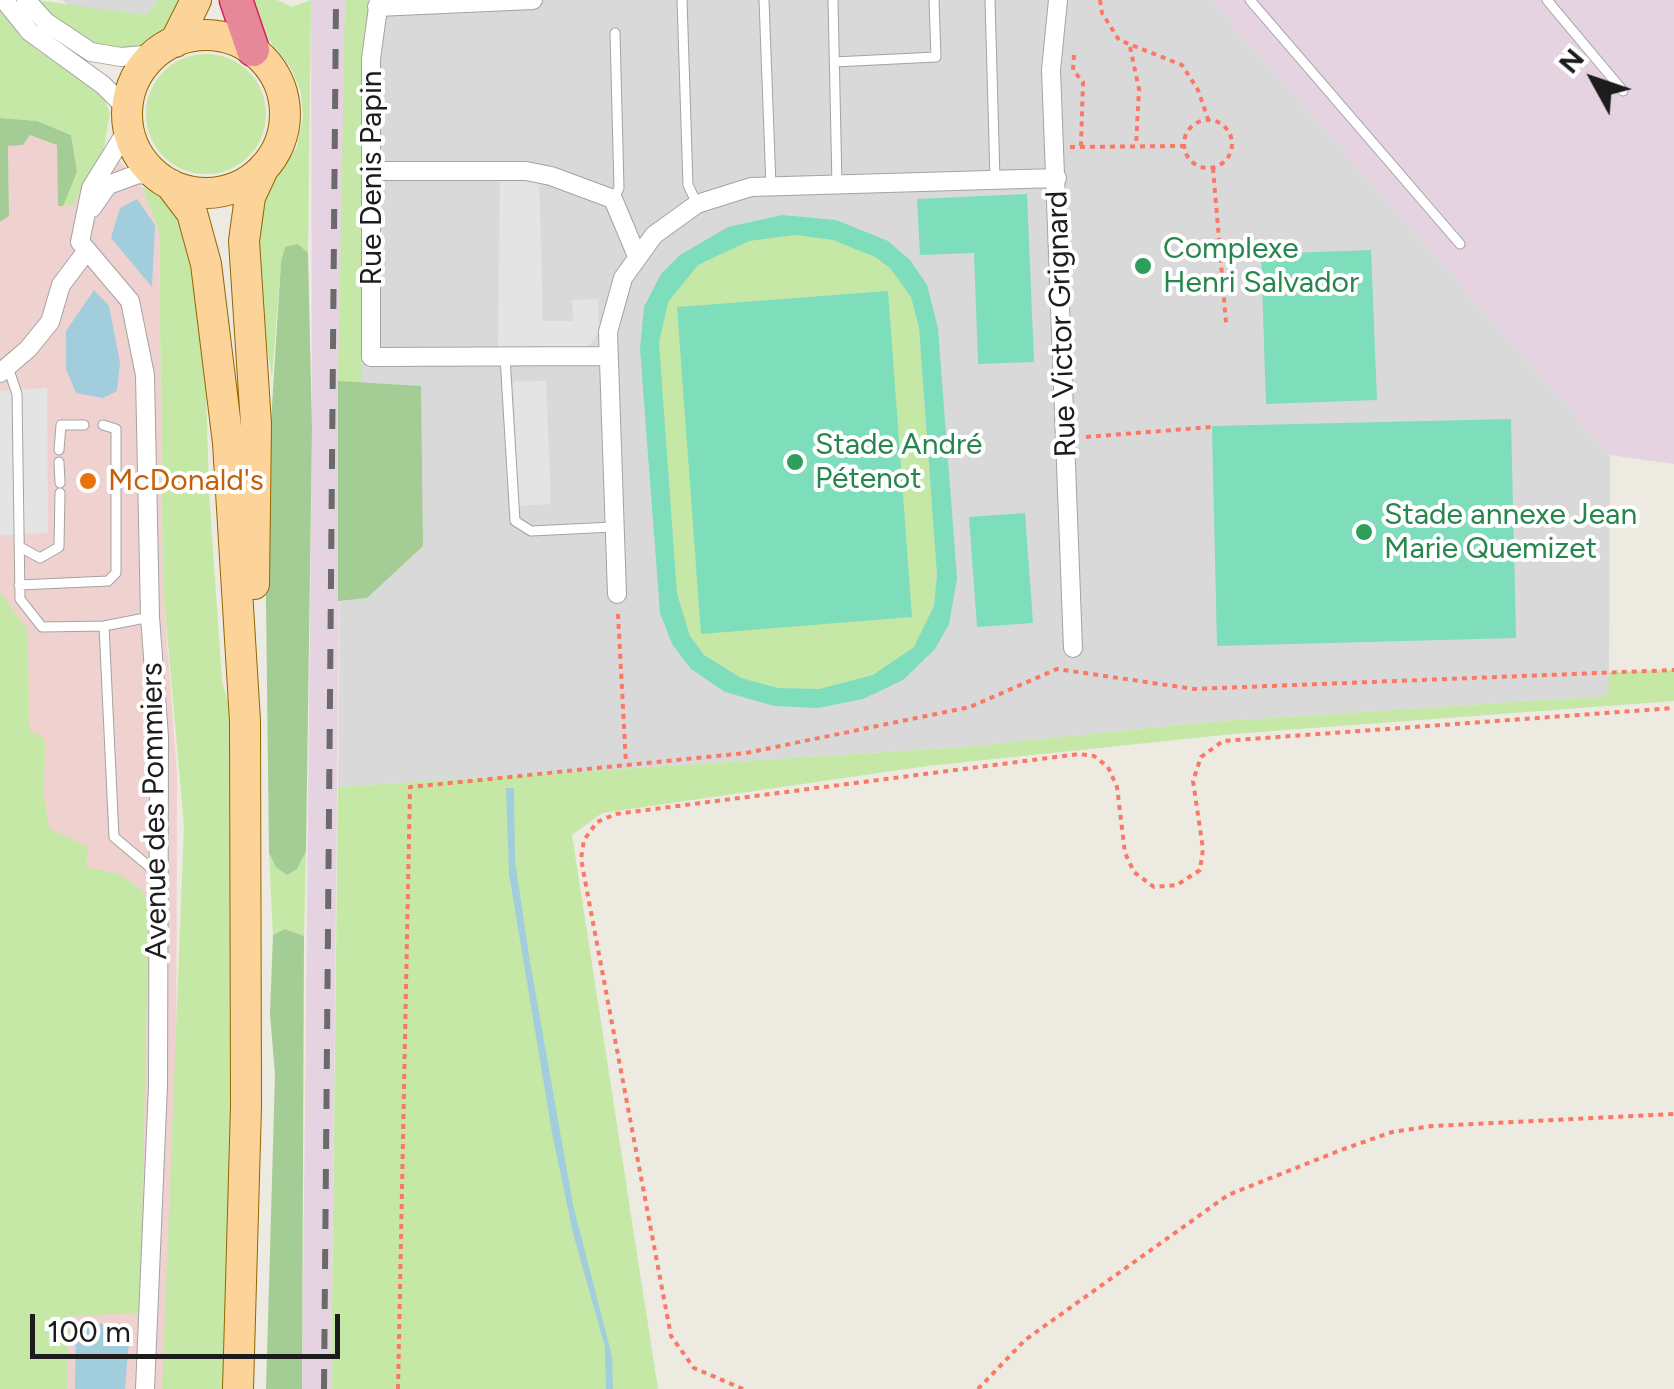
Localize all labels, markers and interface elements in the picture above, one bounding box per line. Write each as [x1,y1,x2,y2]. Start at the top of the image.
north arrow [1544,30,1644,130]
text: N [1551,41,1591,80]
street label: Rue Denis Papin [354,70,390,286]
street label: Rue Victor Grignard [1039,190,1085,458]
place label: Complexe Henri Salvador [1163,231,1359,302]
marker: Complexe Henri Salvador [1132,255,1154,277]
place label: Stade André Pétenot [815,427,983,498]
marker: Stade André Pétenot [784,451,806,473]
place label: McDonald's [108,463,264,499]
marker: McDonald's [77,470,99,492]
place label: Stade annexe Jean Marie Quemizet [1384,497,1637,568]
marker: Stade annexe Jean Marie Quemizet [1353,521,1375,543]
street label: Avenue des Pommiers [134,662,176,960]
scale bar [35,1294,345,1356]
text: 100 m [47,1313,131,1350]

